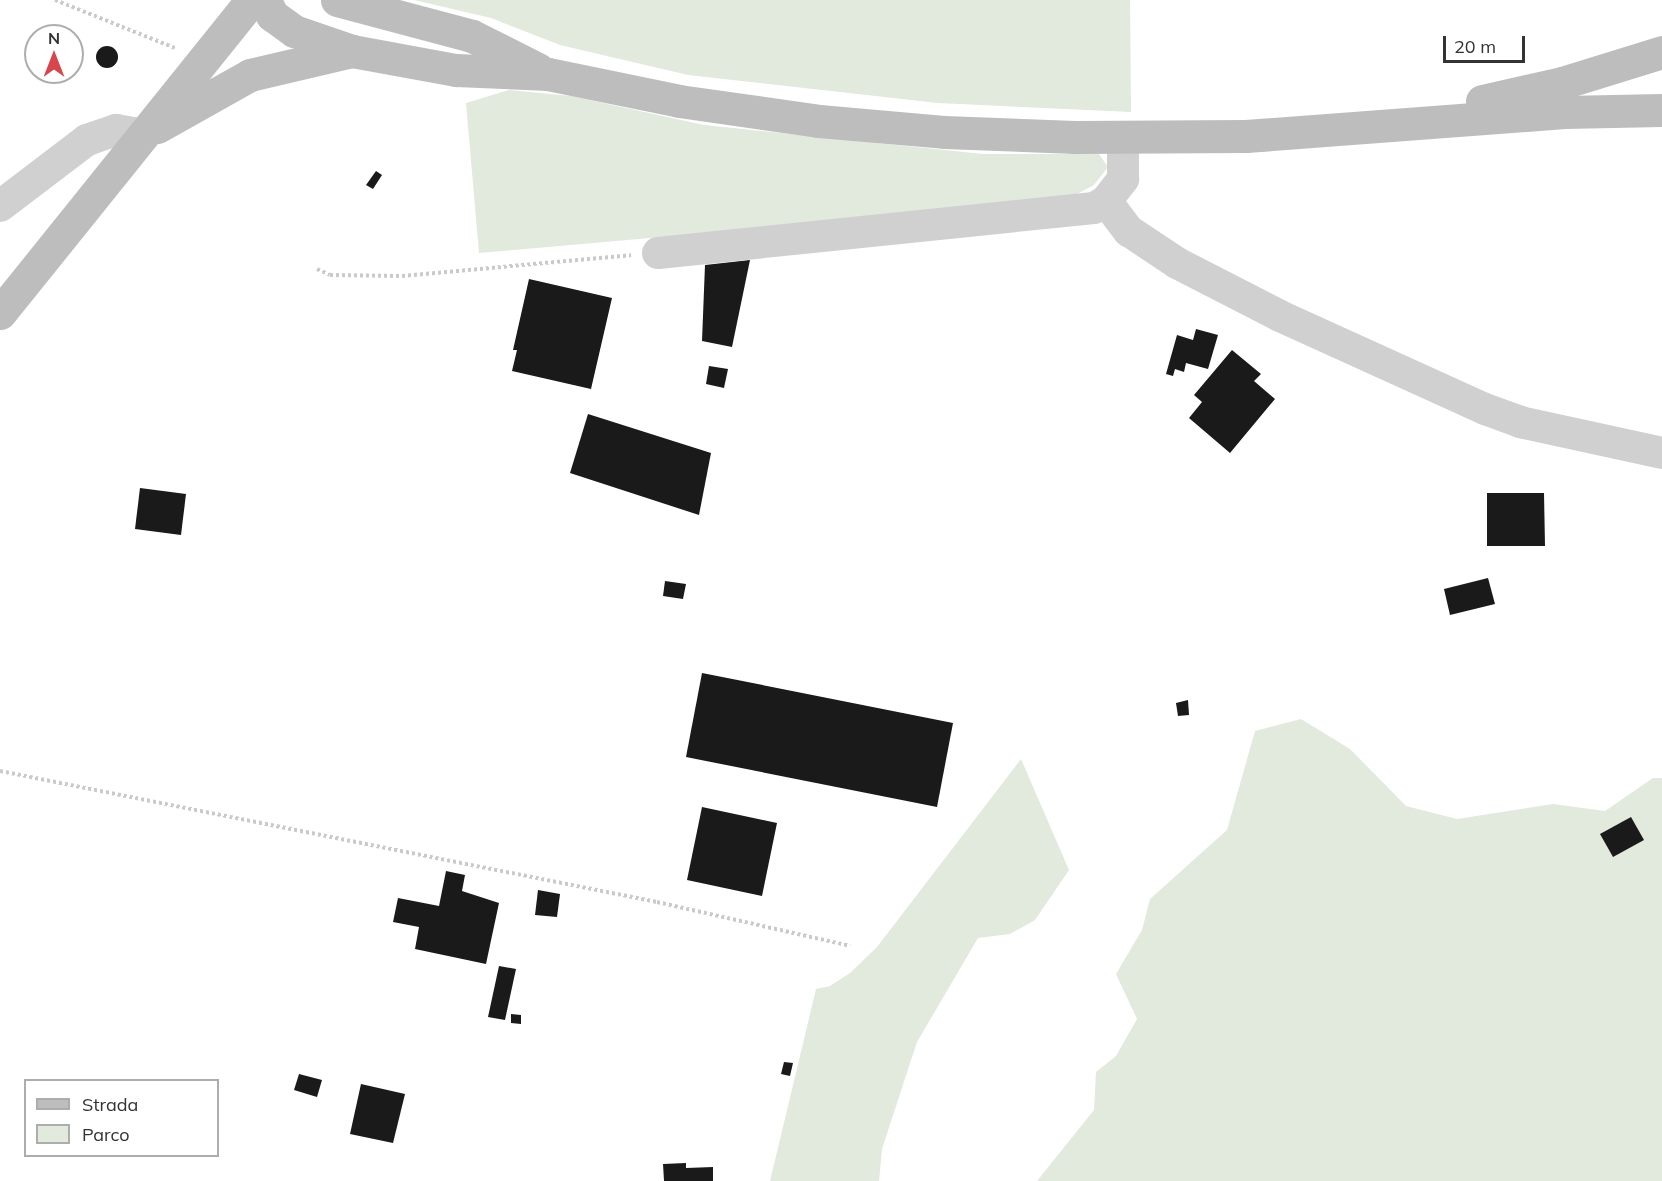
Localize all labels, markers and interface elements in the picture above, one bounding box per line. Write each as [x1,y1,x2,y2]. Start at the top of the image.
north arrow [24,24,84,84]
scale bar [1446,24,1528,62]
text: N [48,28,60,48]
text: 20 m [1454,35,1496,58]
legend [24,1079,219,1157]
text: Strada [82,1093,138,1116]
text: Parco [82,1123,130,1146]

